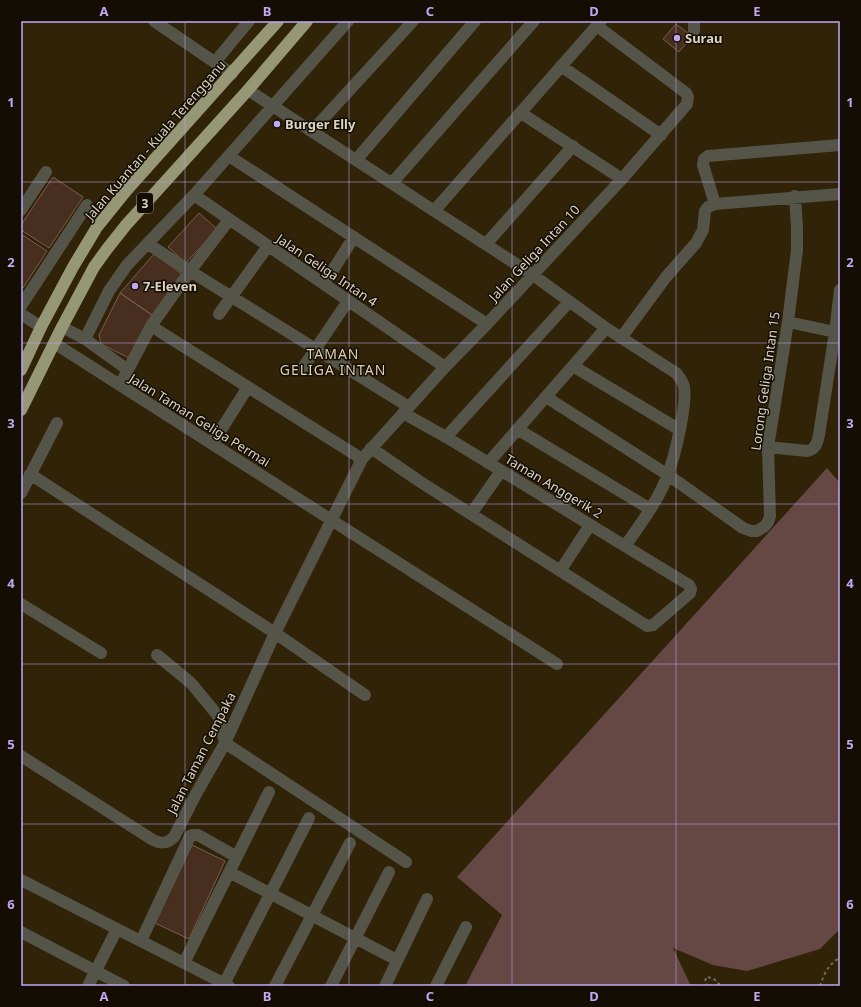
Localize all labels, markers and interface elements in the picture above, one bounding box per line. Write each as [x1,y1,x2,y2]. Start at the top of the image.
text: A [100,2,109,20]
text: B [263,2,271,20]
text: C [426,2,434,20]
text: D [589,2,599,20]
text: E [753,2,761,20]
place label: Surau [685,29,722,47]
marker: Surau [672,33,682,43]
street label: Jalan Kuantan - Kuala Terengganu [79,56,229,225]
text: 1 [7,93,15,111]
text: 1 [846,93,854,111]
place label: Burger Elly [285,115,356,133]
marker: Burger Elly [272,119,282,129]
road number: 3 [137,193,153,213]
street label: Jalan Geliga Intan 10 [483,201,583,307]
street label: Jalan Geliga Intan 4 [271,228,382,311]
text: 2 [7,253,15,271]
text: 2 [846,253,854,271]
place label: 7-Eleven [143,277,197,295]
marker: 7-Eleven [130,281,140,291]
street label: Lorong Geliga Intan 15 [746,310,784,452]
district label: TAMAN GELIGA INTAN [280,344,386,379]
street label: Jalan Taman Geliga Permai [125,368,274,471]
text: 3 [7,414,15,432]
text: 3 [846,414,854,432]
street label: Taman Anggerik 2 [502,450,606,522]
text: 4 [7,574,15,592]
text: 4 [846,574,854,592]
street label: Jalan Taman Cempaka [162,689,240,819]
text: 5 [7,735,15,753]
text: 5 [846,735,854,753]
text: 6 [7,895,15,913]
text: 6 [846,895,854,913]
text: A [100,987,109,1005]
text: B [263,987,271,1005]
text: C [426,987,434,1005]
text: D [589,987,599,1005]
text: E [753,987,761,1005]

